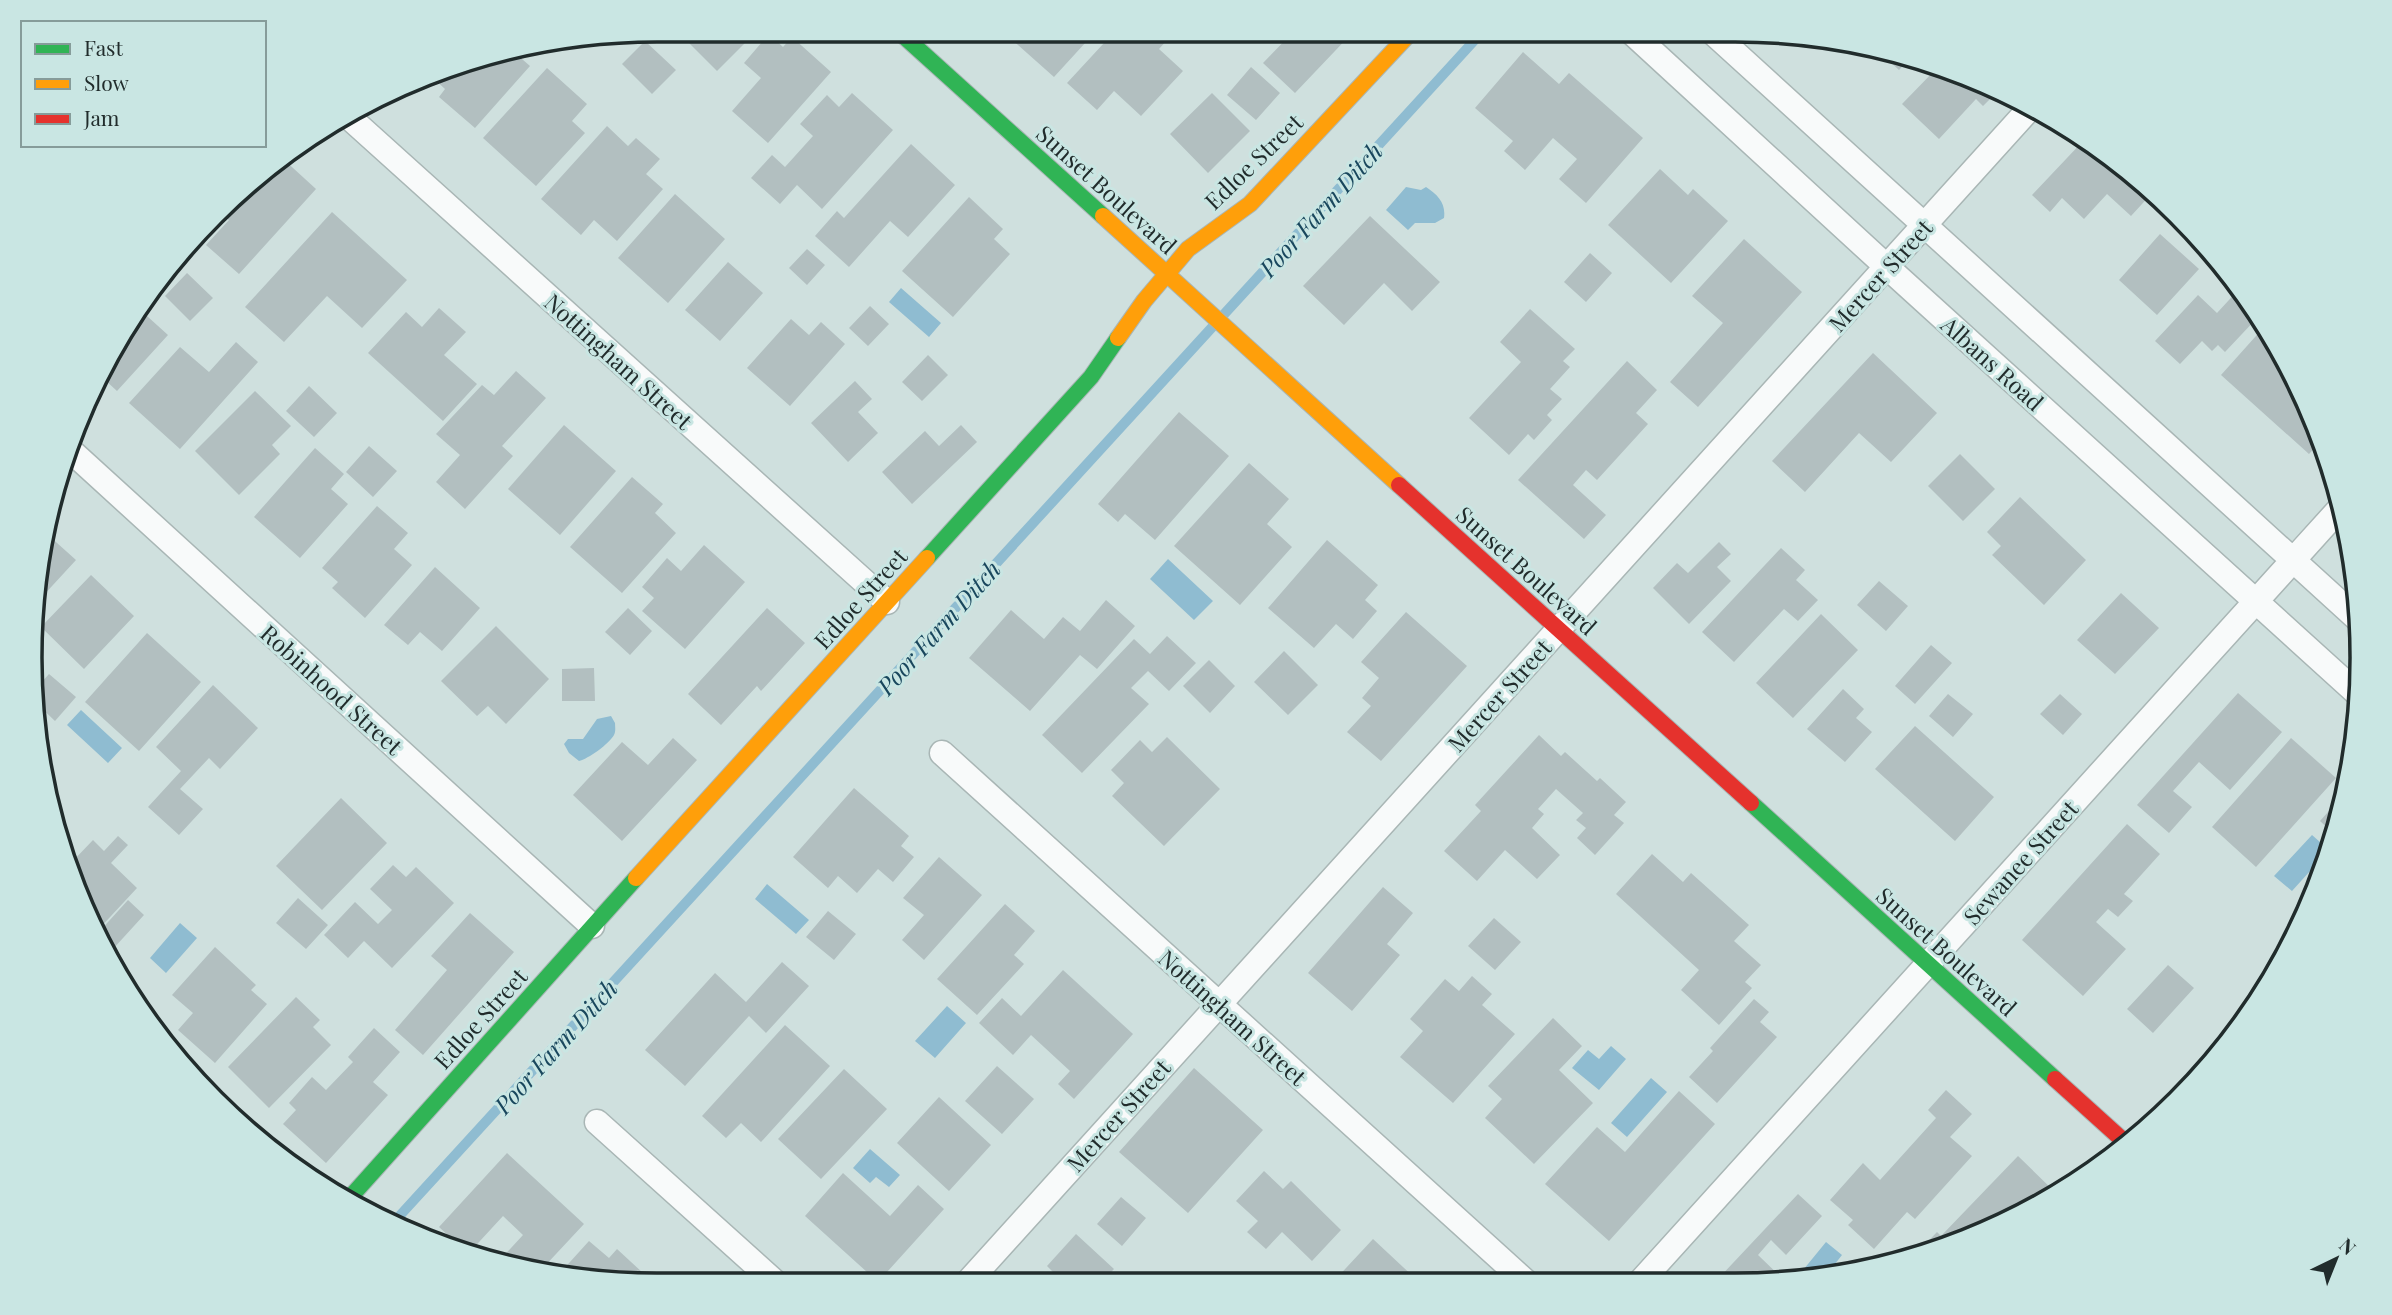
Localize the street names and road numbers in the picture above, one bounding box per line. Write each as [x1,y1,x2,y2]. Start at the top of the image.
street label: Edloe Street [1197,106,1309,216]
street label: Sunset Boulevard [1030,118,1184,260]
street label: Mercer Street [1821,212,1939,338]
street label: Nottingham Street [538,286,700,436]
street label: Albans Road [1934,308,2051,417]
street label: Sunset Boulevard [1450,499,1604,641]
street label: Edloe Street [807,540,914,655]
street label: Robinhood Street [255,617,410,761]
street label: Mercer Street [1440,632,1558,758]
street label: Sewanee Street [1956,792,2085,931]
street label: Sunset Boulevard [1870,880,2024,1022]
street label: Nottingham Street [1152,942,1314,1092]
street label: Edloe Street [427,960,534,1075]
street label: Mercer Street [1059,1052,1177,1178]

